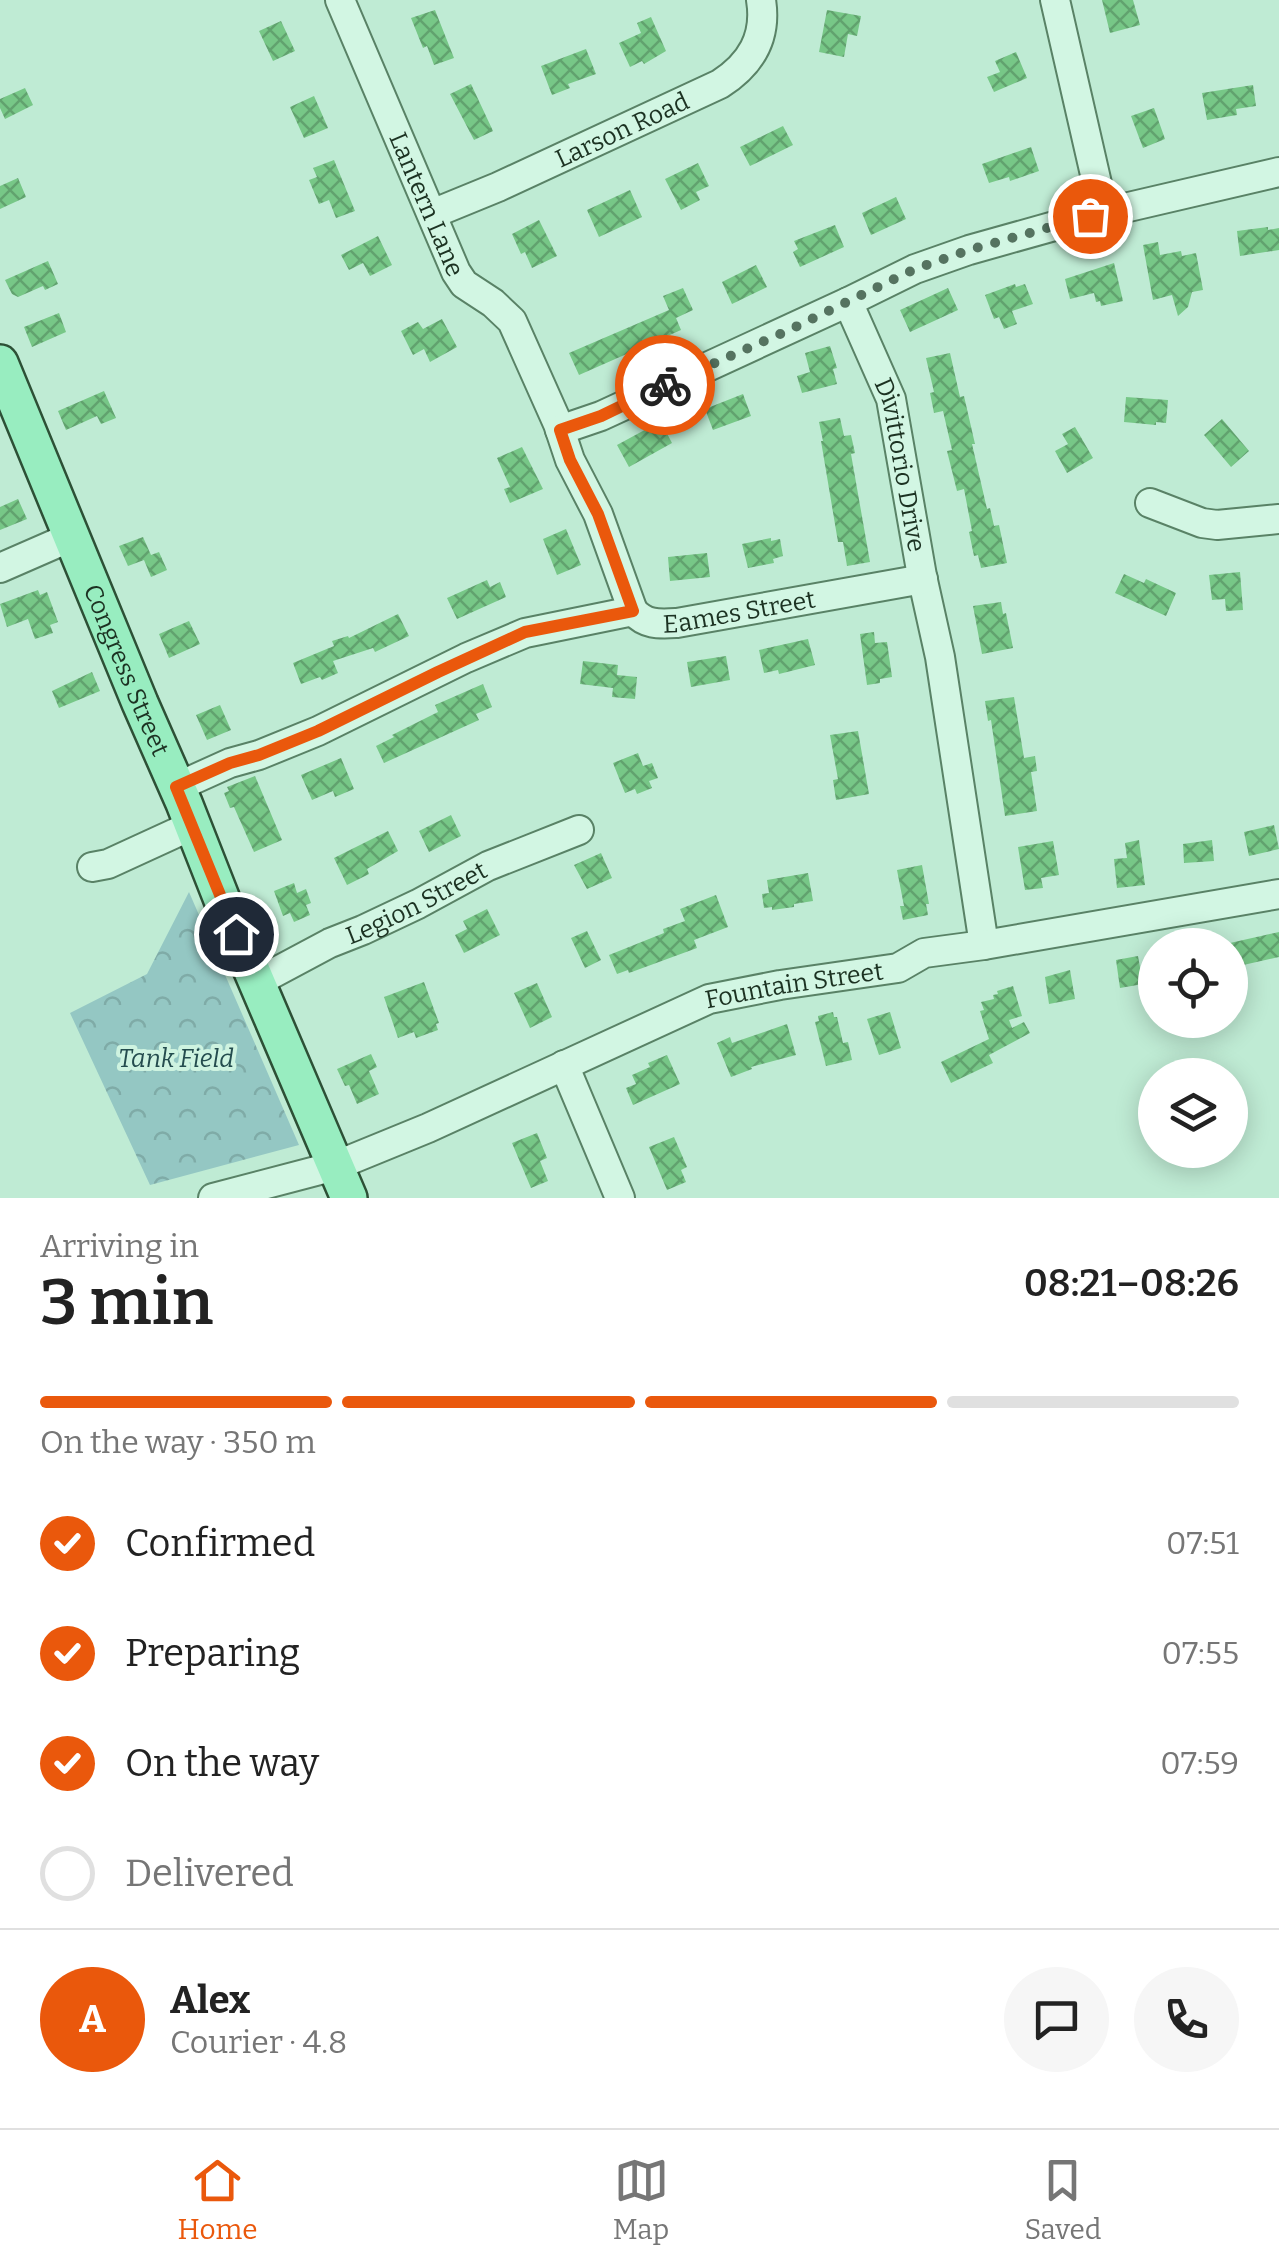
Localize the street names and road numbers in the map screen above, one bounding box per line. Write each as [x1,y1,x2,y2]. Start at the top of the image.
street label: Larson Road [551,86,694,174]
street label: Lantern Lane [382,128,470,281]
street label: Divittorio Drive [868,374,931,554]
street label: Congress Street [77,580,175,761]
street label: Eames Street [662,585,818,640]
street label: Legion Street [342,855,492,951]
street label: Fountain Street [703,956,885,1015]

